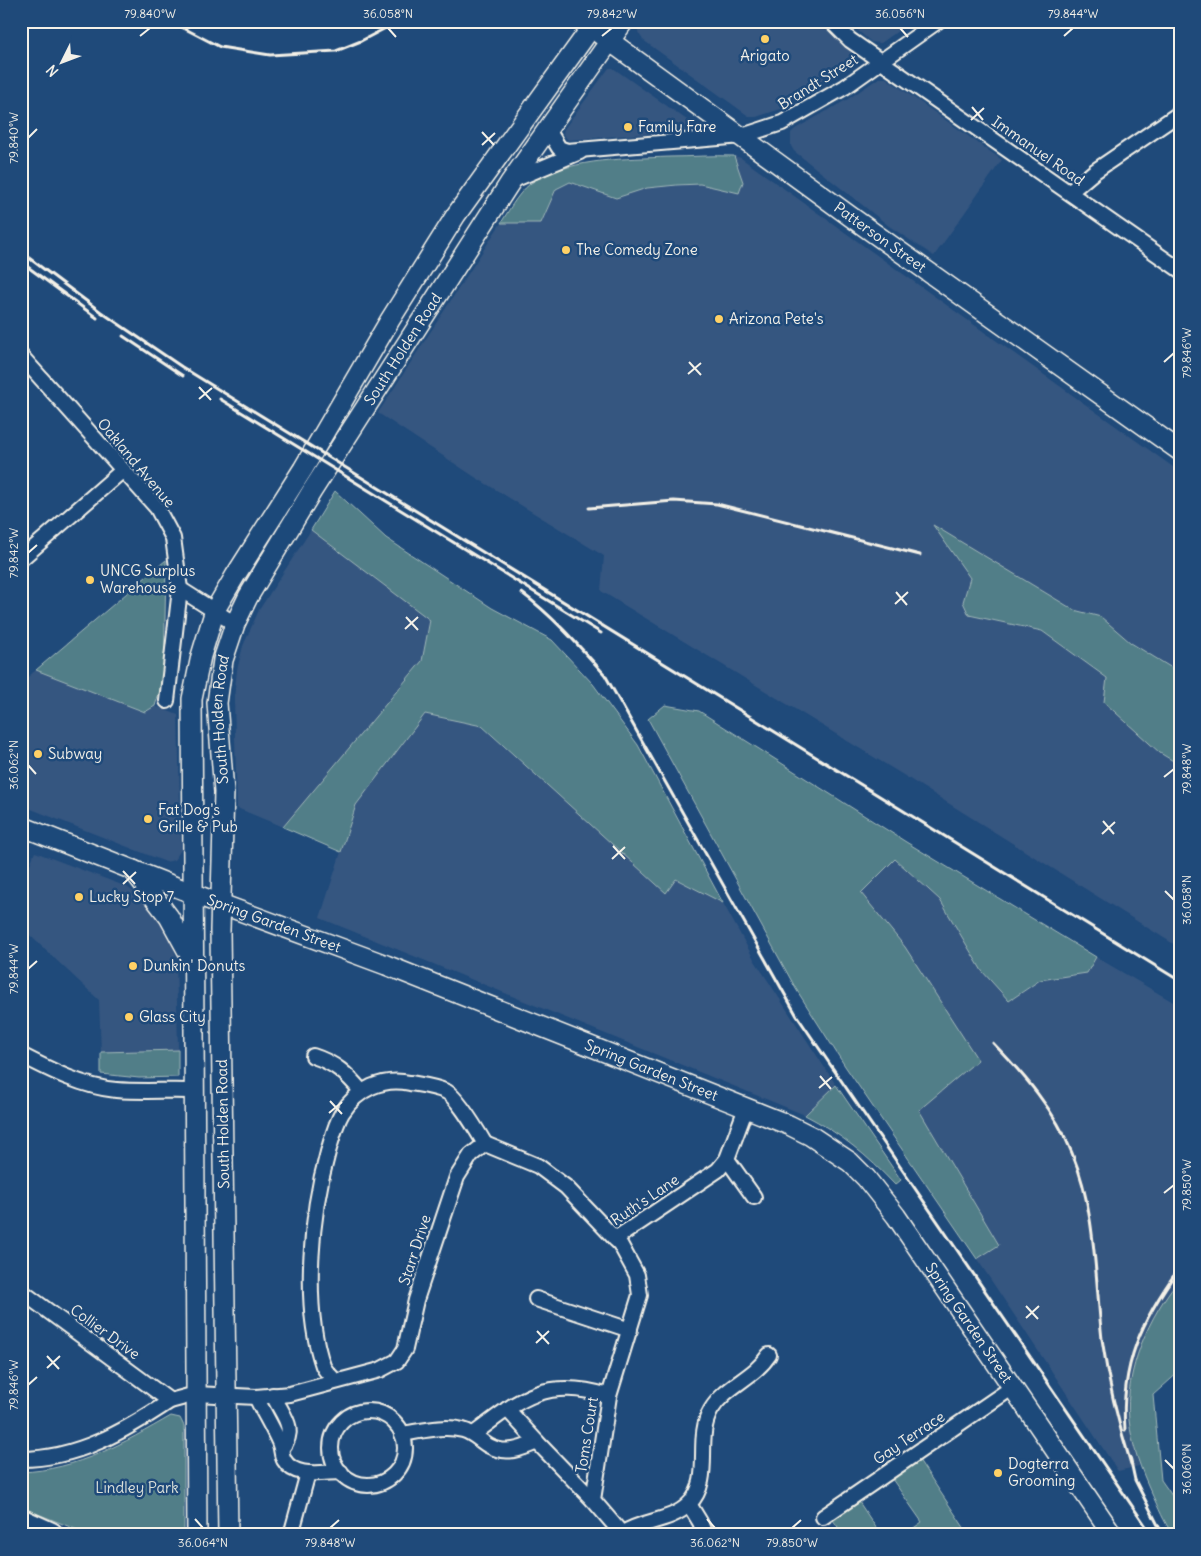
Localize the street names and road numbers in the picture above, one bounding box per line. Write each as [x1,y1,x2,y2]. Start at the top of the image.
street label: Brandt Street [774,50,861,114]
street label: Immanuel Road [988,112,1088,190]
street label: Patterson Street [830,198,930,276]
street label: South Holden Road [360,289,446,409]
street label: Oakland Avenue [93,414,179,511]
street label: South Holden Road [207,652,233,785]
street label: Spring Garden Street [204,890,344,957]
street label: Spring Garden Street [582,1035,721,1105]
street label: South Holden Road [212,1059,233,1189]
street label: Ruth's Lane [607,1170,683,1229]
street label: Starr Drive [394,1212,435,1287]
street label: Spring Garden Street [921,1259,1017,1387]
street label: Collier Drive [67,1300,144,1363]
street label: Toms Court [571,1395,602,1474]
street label: Gay Terrace [869,1407,948,1468]

